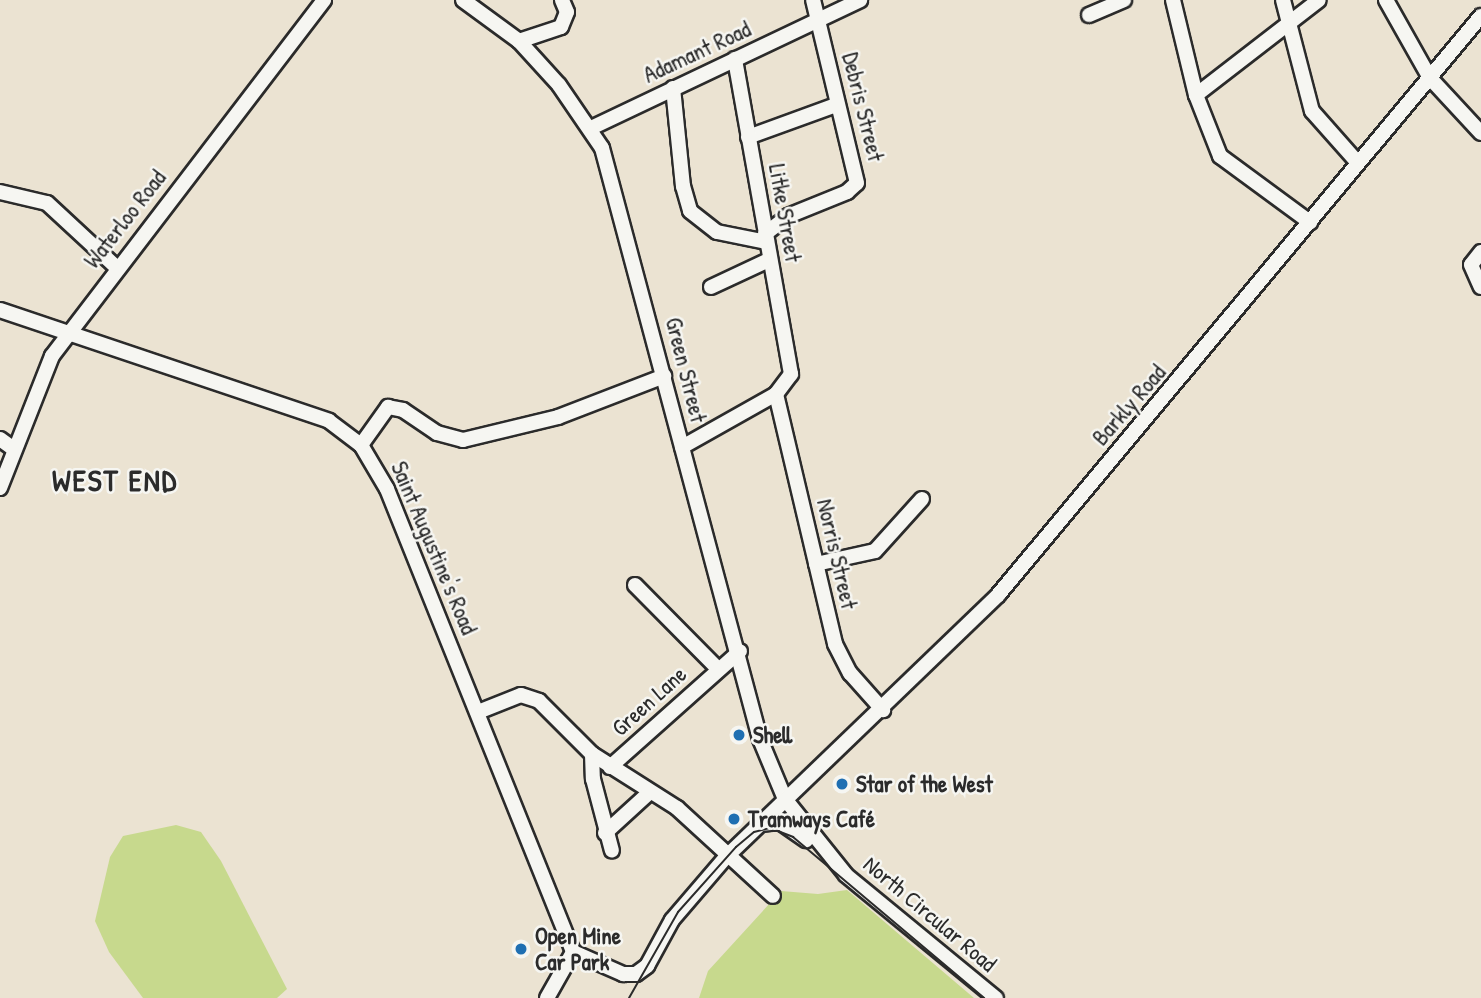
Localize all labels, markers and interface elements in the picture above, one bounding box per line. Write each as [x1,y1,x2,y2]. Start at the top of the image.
street label: Adamant Road [639,15,755,89]
street label: Debris Street [836,50,890,164]
street label: Litke Street [763,162,807,264]
street label: Waterloo Road [78,165,172,273]
street label: Green Street [660,315,712,425]
street label: Barkly Road [1086,359,1172,451]
street label: Saint Augustine's Road [385,457,483,639]
district label: WEST END [53,462,177,498]
street label: Norris Street [811,496,863,612]
street label: Green Lane [606,660,692,742]
place label: Shell [753,721,792,749]
marker: Shell [731,727,747,743]
place label: Star of the West [856,770,993,798]
marker: Star of the West [834,776,850,792]
place label: Tramways Café [748,805,875,833]
marker: Tramways Café [726,811,742,827]
street label: North Circular Road [858,850,1002,978]
place label: Open Mine Car Park [535,922,621,976]
marker: Open Mine Car Park [513,941,529,957]

